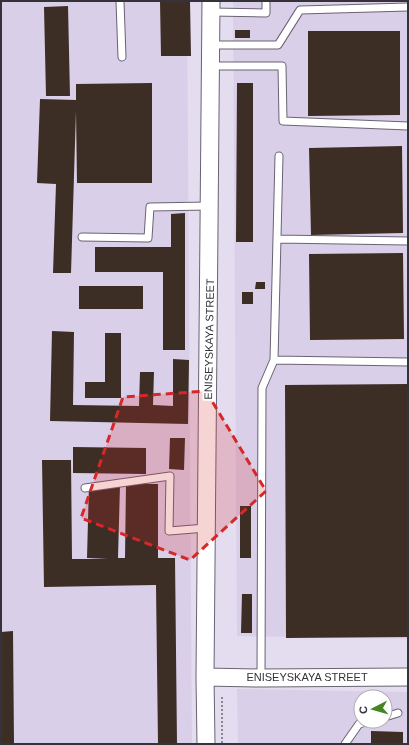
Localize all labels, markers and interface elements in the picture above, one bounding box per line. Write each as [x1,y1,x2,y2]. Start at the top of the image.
street label: ENISEYSKAYA STREET [202,278,216,400]
street label: ENISEYSKAYA STREET [246,671,368,683]
north arrow [353,689,393,729]
text: С [357,705,369,715]

